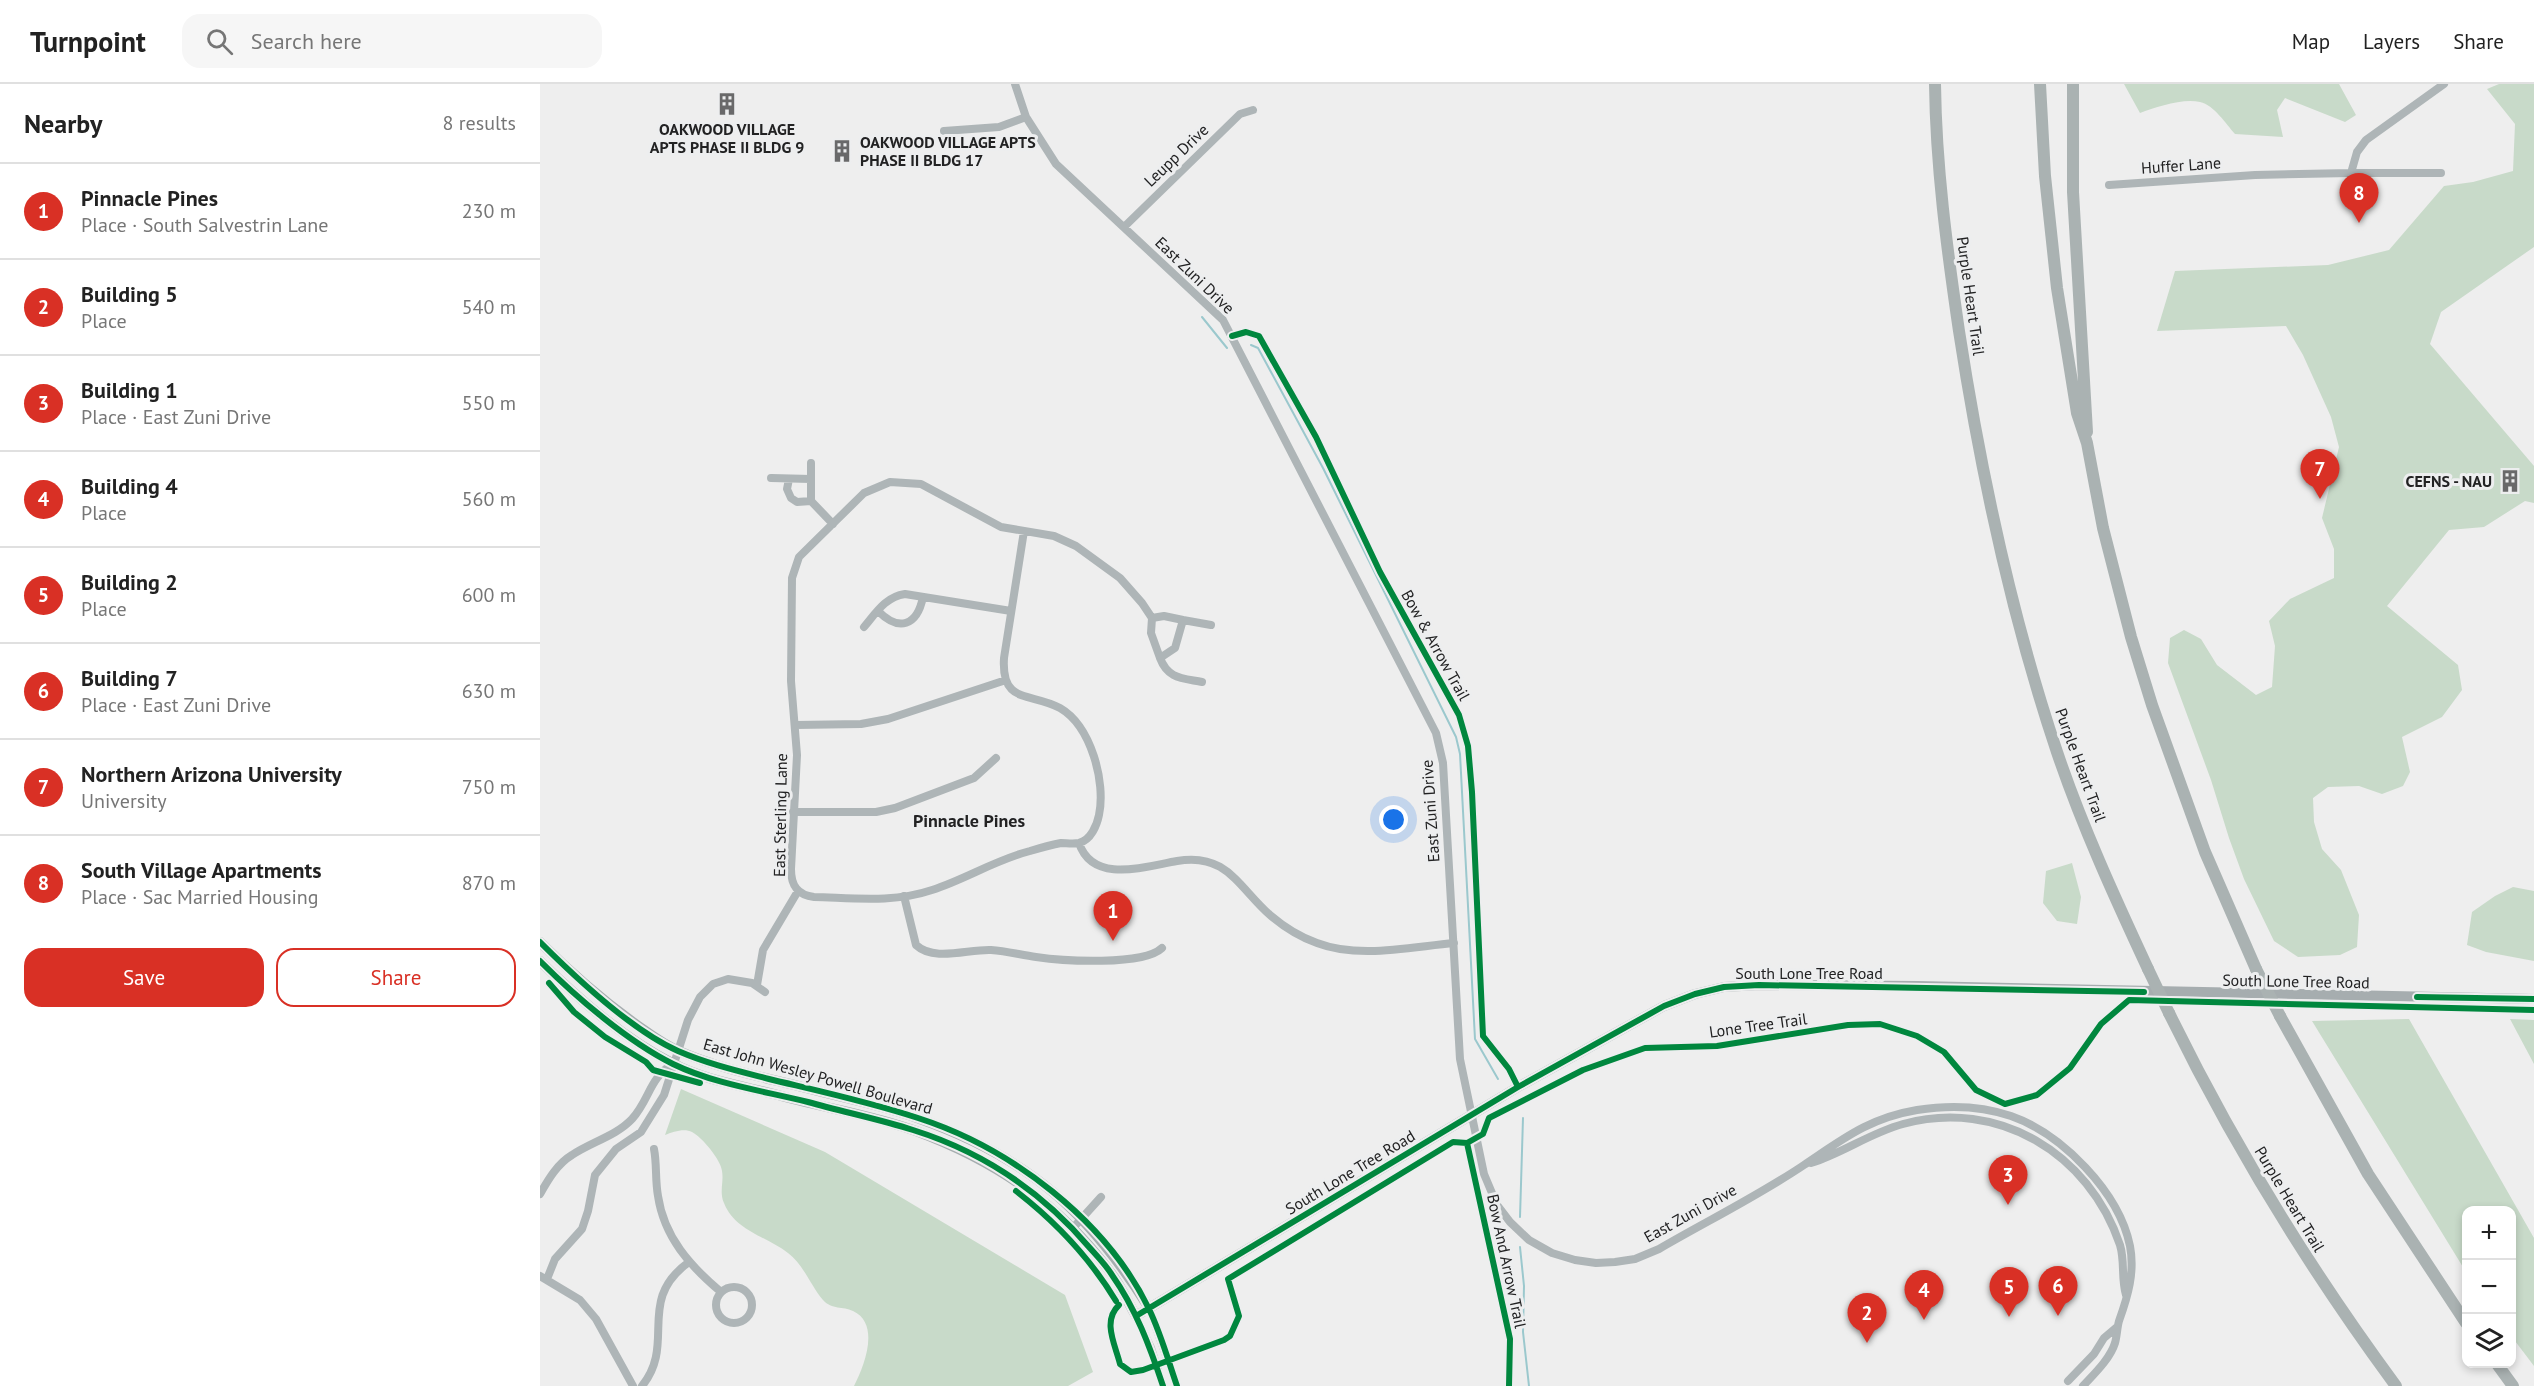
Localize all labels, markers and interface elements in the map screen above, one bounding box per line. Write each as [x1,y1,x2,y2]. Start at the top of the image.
search box [182,14,602,68]
text: Turnpoint [30,23,146,60]
icon: search [203,25,236,58]
text: Search here [251,27,362,55]
text: Map [2292,28,2330,55]
text: Layers [2363,28,2420,55]
text: Share [2453,28,2504,55]
building icon: OAKWOOD VILLAGE APTS PHASE II BLDG 9 [714,91,740,117]
text: Nearby [24,107,102,140]
text: 8 results [443,110,516,136]
place label: OAKWOOD VILLAGE APTS PHASE II BLDG 9 [650,119,804,157]
street label: Leupp Drive [1140,119,1212,191]
place label: OAKWOOD VILLAGE APTS PHASE II BLDG 17 [860,132,1036,170]
building icon: OAKWOOD VILLAGE APTS PHASE II BLDG 17 [829,138,855,164]
street label: Huffer Lane [2140,152,2222,178]
pin: 8 [2340,174,2378,223]
text: Pinnacle Pines [81,184,218,212]
text: 1 [38,198,49,224]
text: 230 m [462,198,516,224]
text: Place · South Salvestrin Lane [81,212,328,238]
street label: East Zuni Drive [1151,232,1239,318]
street label: Purple Heart Trail [1953,235,1989,357]
text: Building 5 [81,280,178,308]
text: 2 [38,294,49,320]
text: 540 m [462,294,516,320]
text: Place [81,308,127,334]
text: Building 1 [81,376,178,404]
text: 3 [38,390,49,416]
text: 550 m [462,390,516,416]
text: Place · East Zuni Drive [81,404,271,430]
pin: 7 [2300,450,2340,499]
building icon: CEFNS - NAU [2497,468,2523,494]
place label: CEFNS - NAU [2405,471,2492,491]
text: Building 4 [81,472,178,500]
text: 4 [38,486,49,512]
text: 560 m [462,486,516,512]
text: Place [81,500,127,526]
text: Building 2 [81,568,178,596]
text: 5 [38,582,49,608]
text: 600 m [462,582,516,608]
street label: Bow & Arrow Trail [1397,586,1475,704]
text: Place [81,596,127,622]
text: Building 7 [81,664,178,692]
text: 6 [38,678,49,704]
text: 630 m [462,678,516,704]
text: Place · East Zuni Drive [81,692,271,718]
street label: Purple Heart Trail [2051,705,2111,825]
street label: East Sterling Lane [769,753,791,877]
street label: East Zuni Drive [1416,759,1444,863]
text: Northern Arizona University [81,760,342,788]
text: 7 [38,774,49,800]
text: 750 m [462,774,516,800]
text: University [81,788,167,814]
your location [1379,805,1408,834]
district label: Pinnacle Pines [913,809,1025,832]
text: South Village Apartments [81,856,322,884]
text: 8 [38,870,49,896]
text: 870 m [462,870,516,896]
text: Place · Sac Married Housing [81,884,318,910]
pin: 1 [1094,892,1132,941]
button: Save [24,948,264,1007]
button: Share [276,948,516,1007]
street label: South Lone Tree Road [1735,963,1883,983]
street label: South Lone Tree Road [2222,970,2370,992]
street label: Lone Tree Trail [1708,1008,1809,1042]
street label: East John Wesley Powell Boulevard [701,1034,935,1118]
street label: South Lone Tree Road [1282,1125,1418,1219]
street label: Purple Heart Trail [2251,1143,2330,1256]
pin: 3 [1988,1156,2028,1205]
street label: East Zuni Drive [1640,1179,1740,1247]
street label: Bow And Arrow Trail [1483,1192,1531,1330]
map controls [2462,1206,2516,1368]
button: + [2462,1206,2516,1260]
button: − [2462,1260,2516,1314]
pin: 6 [2038,1266,2078,1316]
pin: 5 [1990,1268,2028,1317]
pin: 4 [1904,1270,1944,1320]
pin: 2 [1848,1294,1886,1343]
button: layers [2462,1314,2516,1368]

